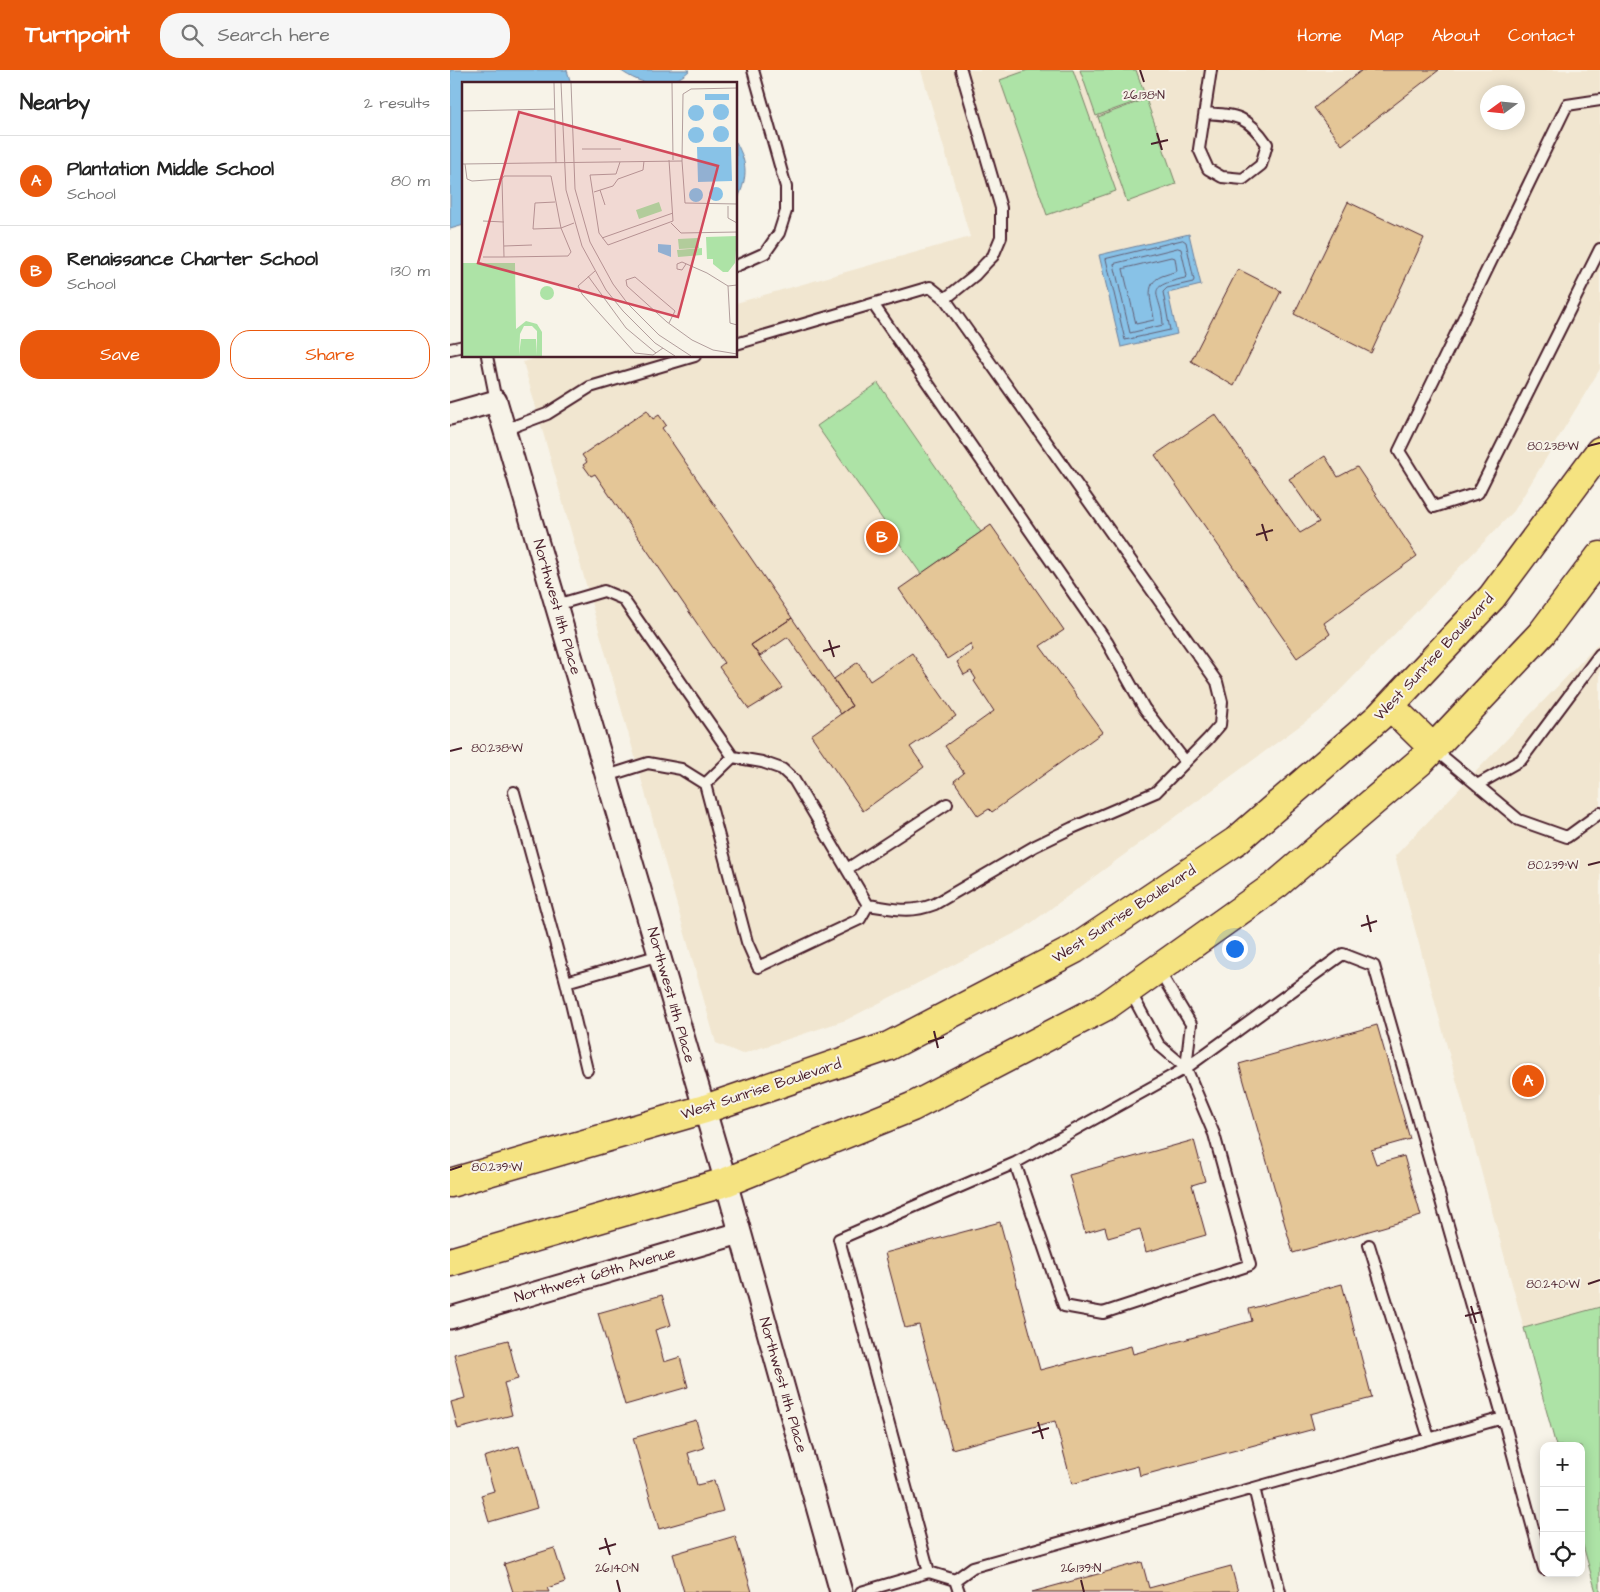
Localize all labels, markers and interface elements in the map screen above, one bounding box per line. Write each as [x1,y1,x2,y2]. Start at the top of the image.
search box [160,13,510,58]
text: Turnpoint [25,18,130,52]
icon: search [178,21,206,49]
text: Search here [218,22,330,49]
text: Home [1297,23,1342,48]
text: Map [1370,23,1404,48]
text: About [1432,23,1480,48]
text: Contact [1508,23,1575,48]
inset map [462,82,738,358]
north arrow [1480,85,1525,130]
text: 26.138°N [1123,87,1165,104]
text: Nearby [20,88,90,117]
text: 2 results [364,92,430,114]
text: Plantation Middle School [67,156,274,183]
text: A [31,170,41,192]
text: 80 m [391,170,430,192]
text: School [67,183,116,205]
text: Renaissance Charter School [67,246,318,273]
text: B [30,260,42,282]
text: 130 m [391,260,430,282]
text: School [67,273,116,295]
button: Save [20,330,220,379]
button: Share [230,330,430,379]
text: 80.238°W [1527,438,1580,455]
pin: B [866,518,898,556]
street label: Northwest 11th Place [528,537,586,677]
street label: West Sunrise Boulevard [1369,588,1499,725]
text: 80.238°W [471,740,524,757]
text: 80.239°W [1528,857,1579,874]
street label: West Sunrise Boulevard [1048,859,1200,968]
street label: Northwest 11th Place [642,925,700,1065]
your location [1222,936,1248,962]
street label: West Sunrise Boulevard [678,1053,844,1125]
pin: A [1512,1062,1544,1100]
text: 80.239°W [472,1159,523,1176]
street label: Northwest 68th Avenue [512,1242,678,1308]
text: 80.240°W [1526,1276,1580,1293]
street label: Northwest 11th Place [754,1315,812,1455]
map controls [1540,1442,1585,1577]
button: + [1540,1442,1585,1487]
button: − [1540,1487,1585,1532]
button: locate [1540,1532,1585,1577]
text: 26.140°N [595,1560,639,1577]
text: 26.139°N [1061,1560,1102,1577]

